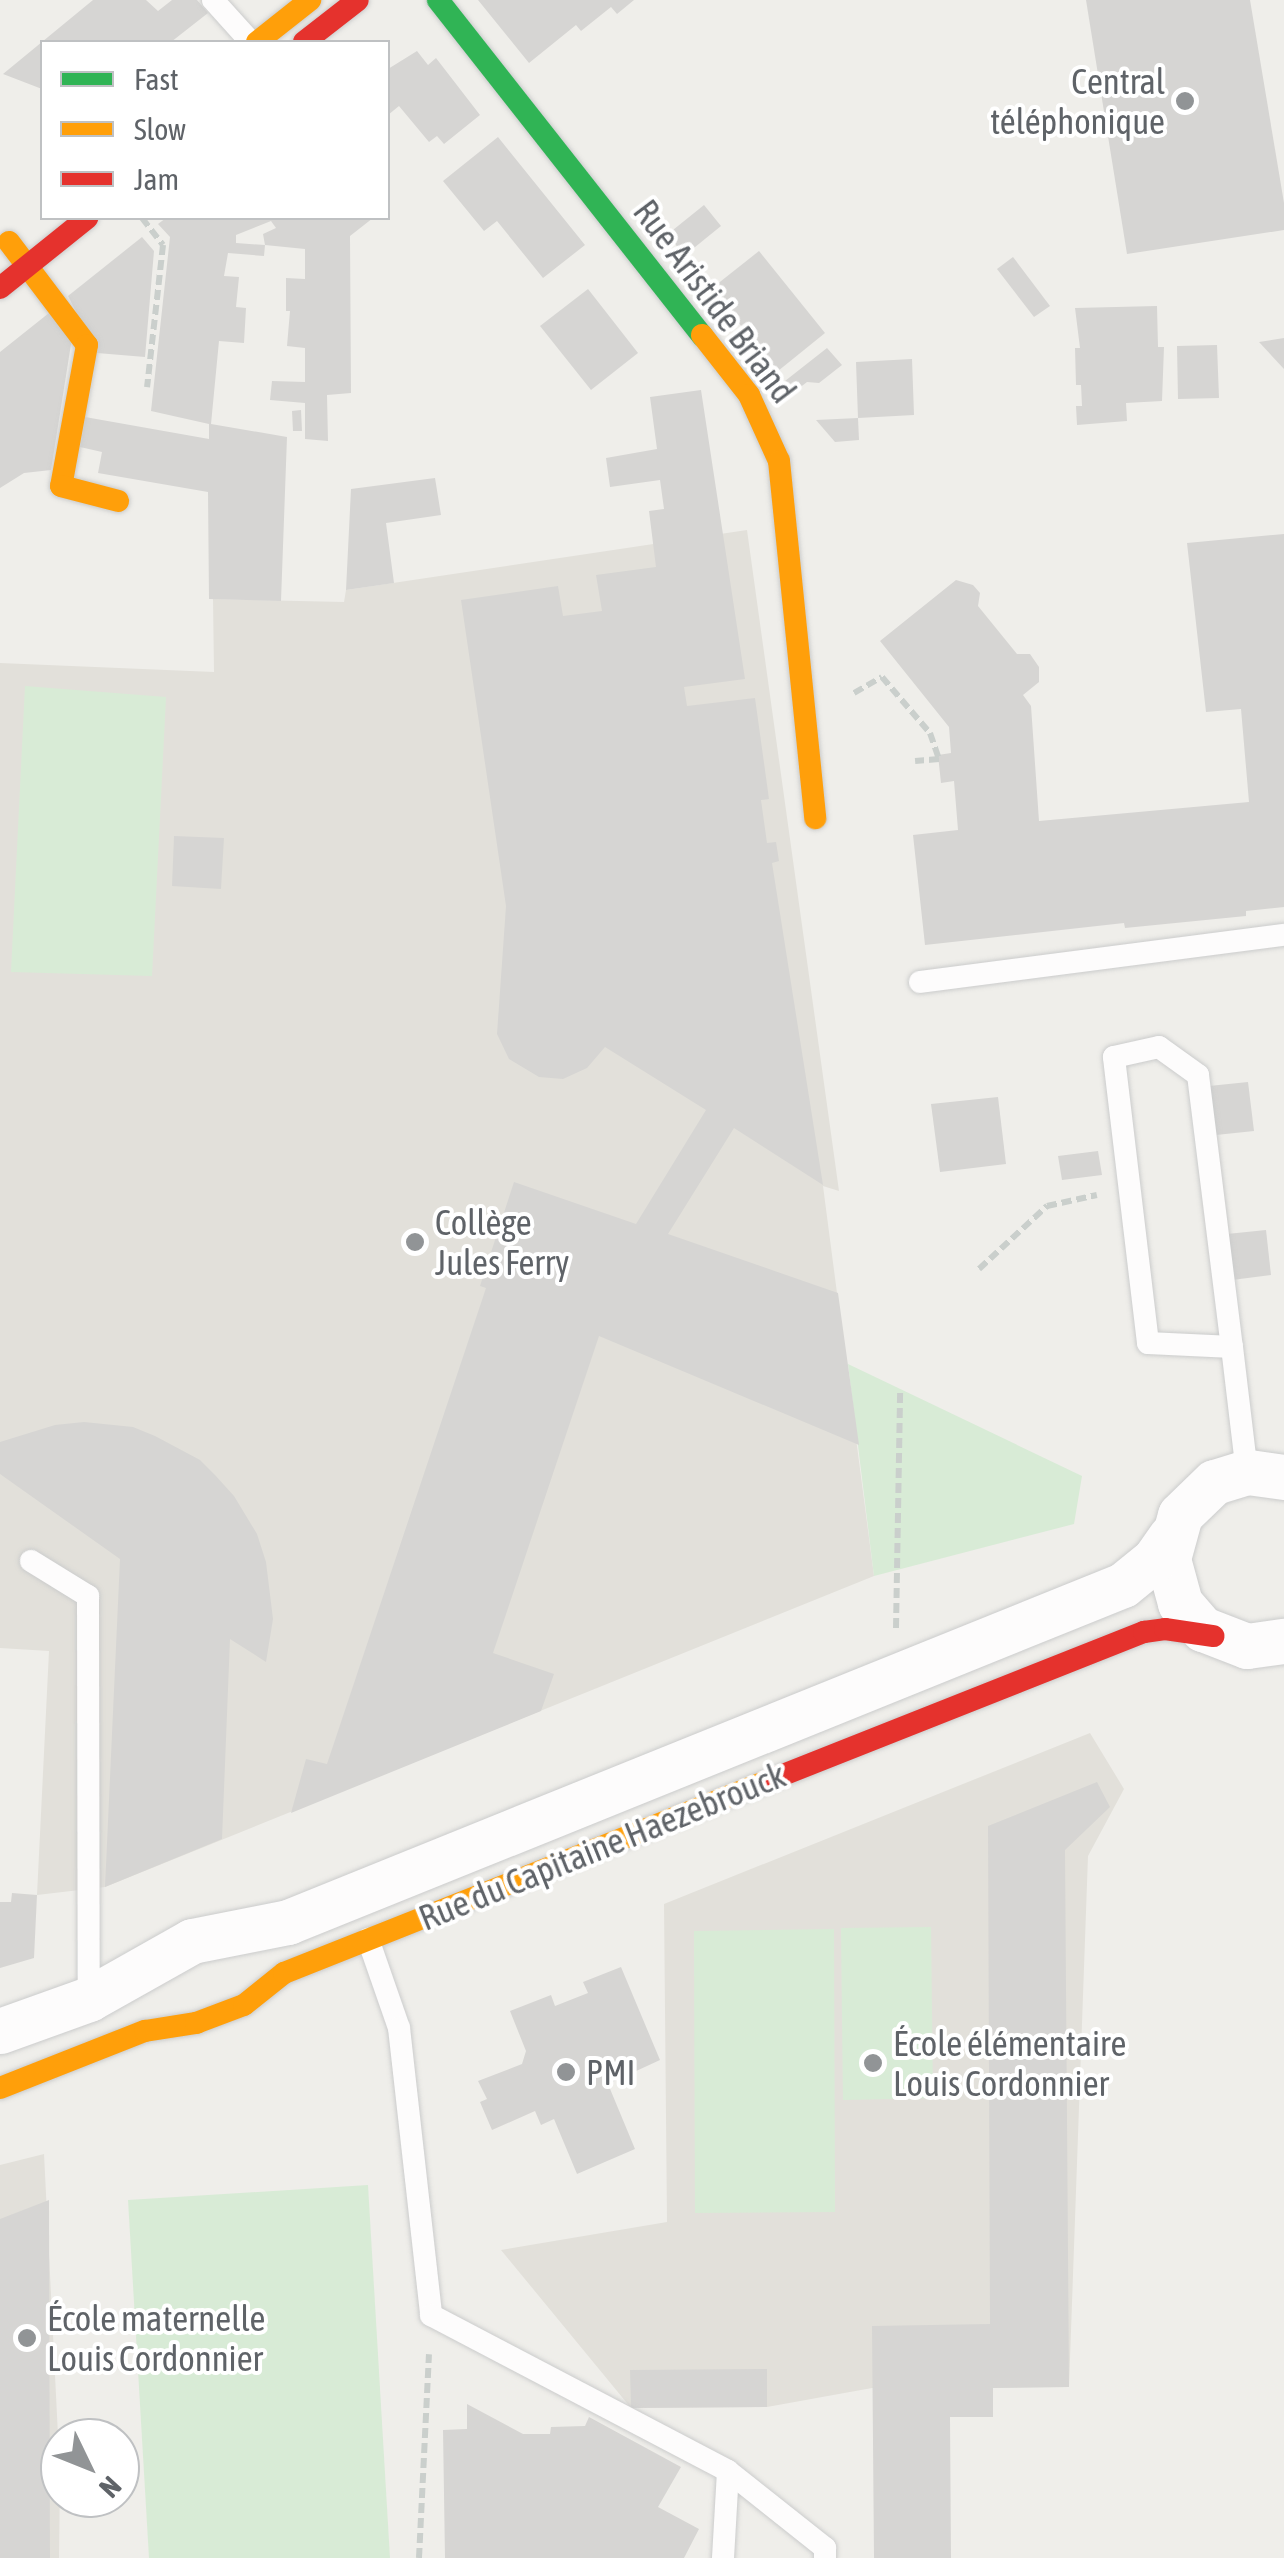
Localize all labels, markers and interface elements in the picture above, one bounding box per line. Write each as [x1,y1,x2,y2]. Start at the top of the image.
legend [40,40,390,220]
place label: Central téléphonique [990,60,1165,142]
text: Fast [134,62,179,96]
marker: Central téléphonique [1174,90,1196,112]
text: Slow [134,112,186,146]
text: Jam [134,162,179,196]
street label: Rue Aristide Briand [625,191,805,411]
place label: Collège Jules Ferry [435,1201,569,1283]
marker: Collège Jules Ferry [404,1231,426,1253]
street label: Rue du Capitaine Haezebrouck [413,1753,791,1939]
place label: École élémentaire Louis Cordonnier [893,2022,1126,2104]
place label: PMI [586,2051,636,2093]
marker: École élémentaire Louis Cordonnier [862,2052,884,2074]
marker: PMI [555,2061,577,2083]
place label: École maternelle Louis Cordonnier [47,2297,265,2379]
marker: École maternelle Louis Cordonnier [16,2327,38,2349]
north arrow [40,2418,140,2518]
text: N [93,2470,128,2504]

